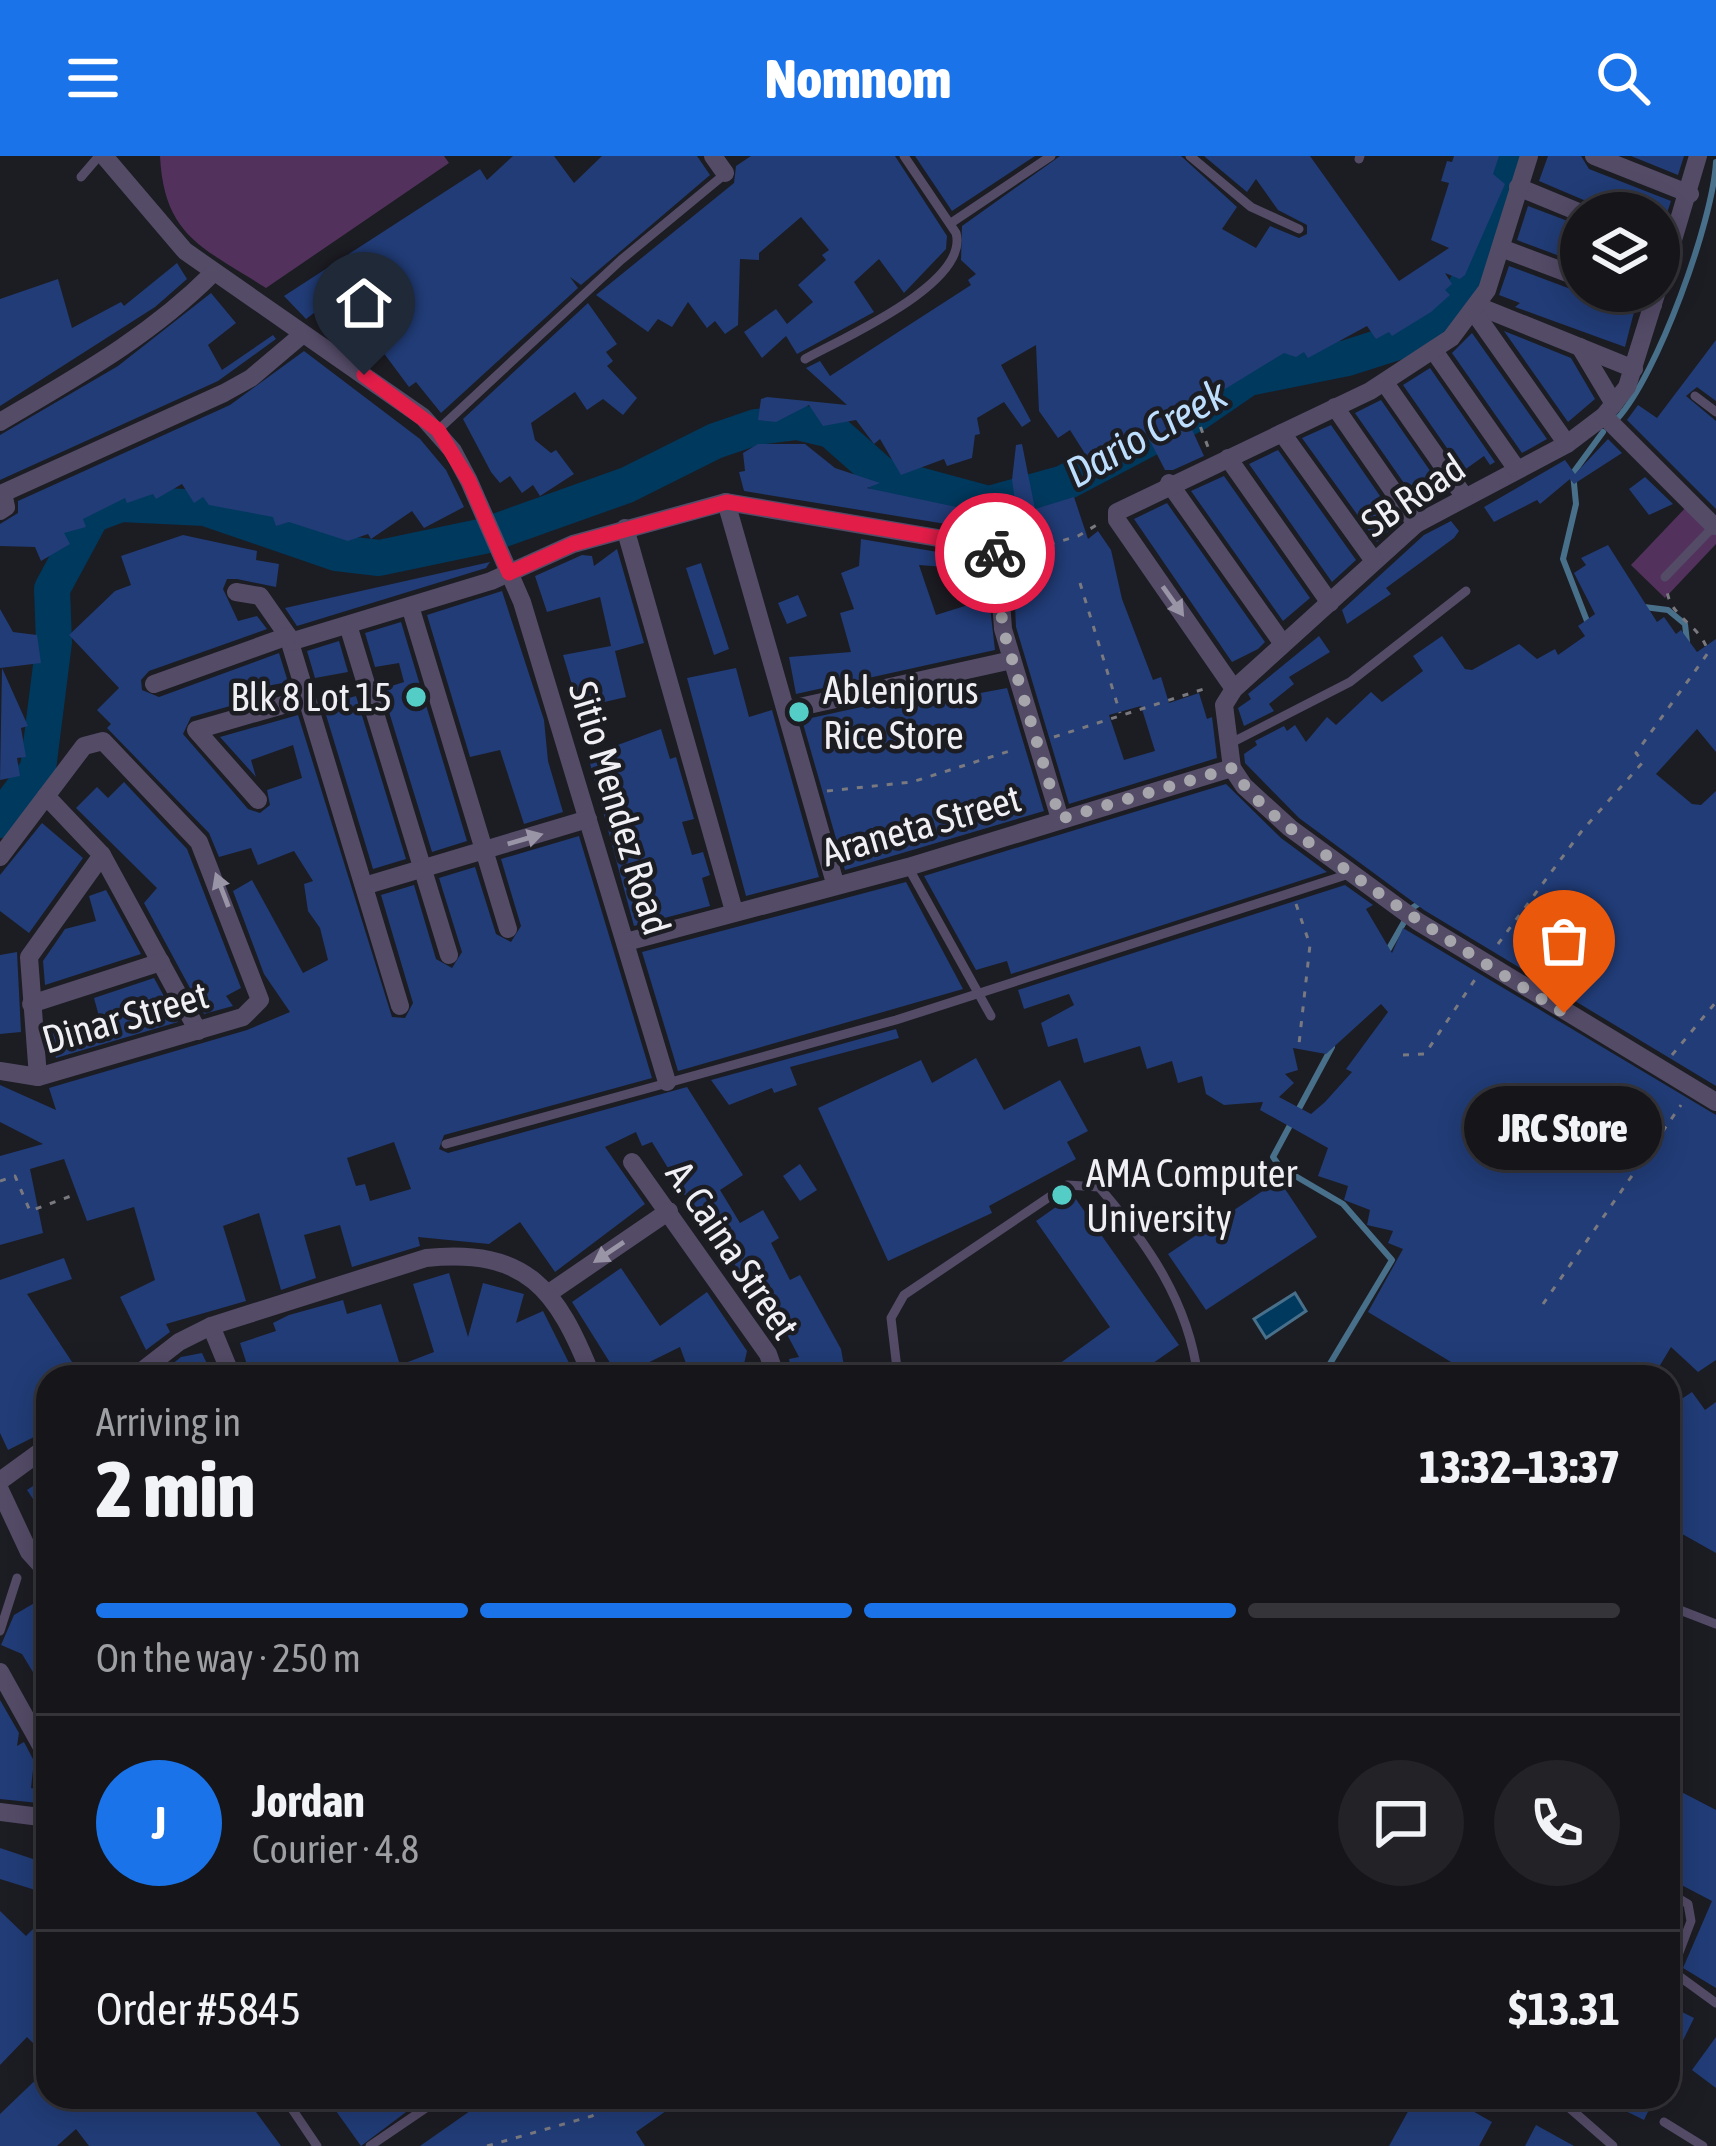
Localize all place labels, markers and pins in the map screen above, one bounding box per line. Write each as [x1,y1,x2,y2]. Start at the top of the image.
pin [313,252,415,375]
place label: Ablenjorus Rice Store [823,668,979,757]
place label: Blk 8 Lot 15 [230,675,392,719]
marker: Blk 8 Lot 15 [403,684,429,710]
marker: Ablenjorus Rice Store [786,699,812,725]
pin [1513,890,1615,1013]
callout: JRC Store [1465,1085,1663,1169]
place label: AMA Computer University [1086,1151,1298,1240]
marker: AMA Computer University [1049,1182,1075,1208]

